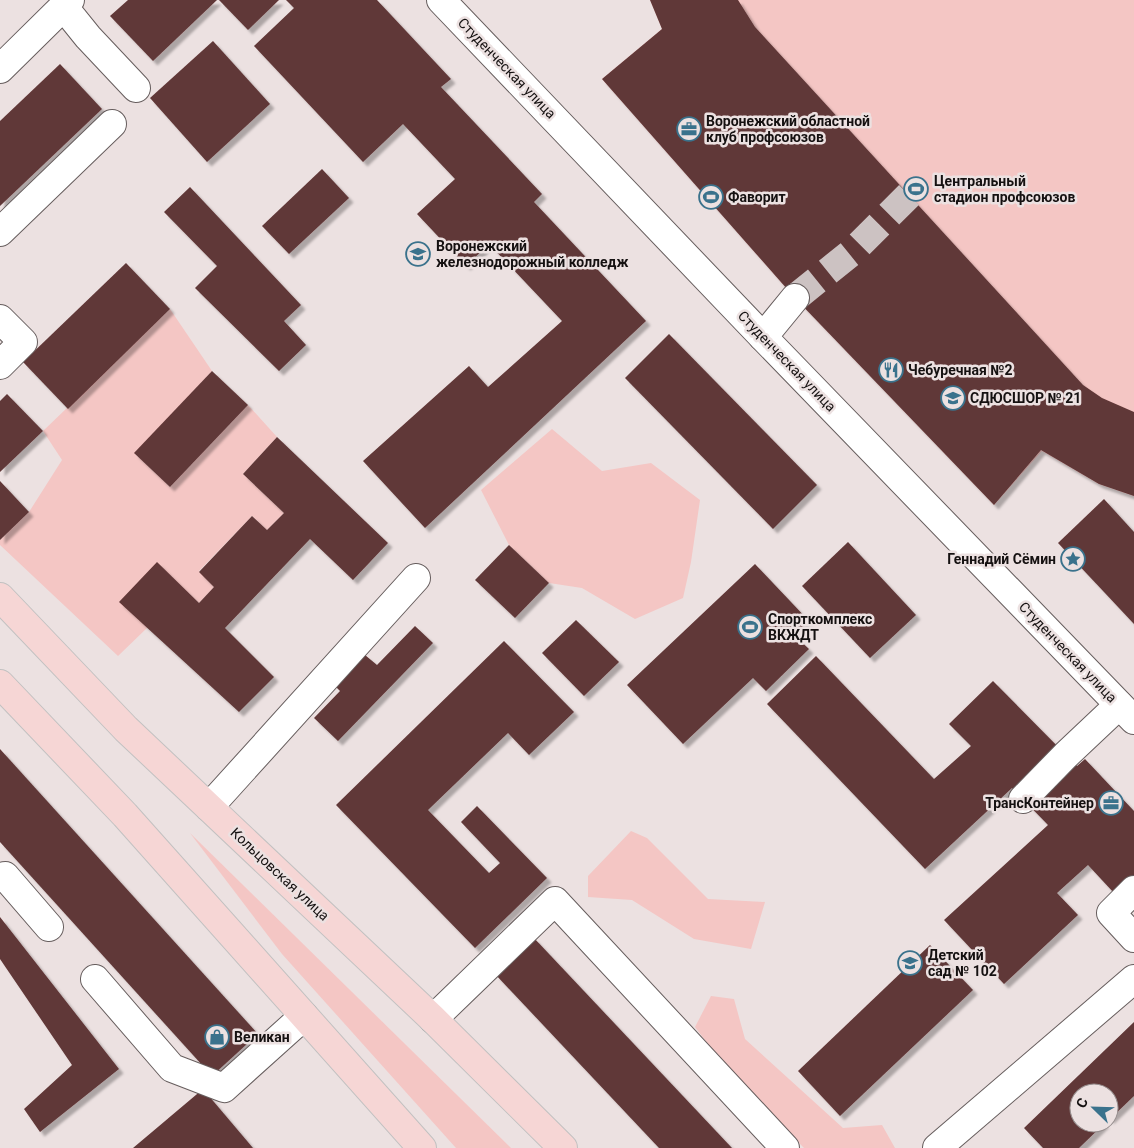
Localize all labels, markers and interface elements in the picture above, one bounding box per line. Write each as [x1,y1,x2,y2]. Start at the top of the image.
street label: Студенческая улица [455,15,559,121]
place label: Воронежский областной клуб профсоюзов [706,113,870,145]
office icon: Воронежский областной клуб профсоюзов [676,116,702,142]
place label: Центральный стадион профсоюзов [934,173,1075,205]
sports icon: Центральный стадион профсоюзов [903,176,929,202]
sports icon: Фаворит [698,184,724,210]
place label: Фаворит [728,189,786,205]
place label: Воронежский железнодорожный колледж [436,238,628,270]
school or university icon: Воронежский железнодорожный колледж [405,241,431,267]
street label: Студенческая улица [735,308,839,414]
restaurant icon: Чебуречная №2 [878,357,904,383]
place label: Чебуречная №2 [908,362,1012,378]
school or university icon: СДЮСШОР № 21 [940,385,966,411]
place label: СДЮСШОР № 21 [970,390,1081,406]
place icon: Геннадий Сёмин [1060,546,1086,572]
place label: Геннадий Сёмин [947,551,1056,567]
street label: Студенческая улица [1016,599,1120,705]
place label: Спорткомплекс ВКЖДТ [768,611,872,643]
sports icon: Спорткомплекс ВКЖДТ [737,614,763,640]
office icon: ТрансКонтейнер [1098,790,1124,816]
place label: ТрансКонтейнер [985,795,1094,811]
street label: Кольцовская улица [227,824,333,924]
place label: Детский сад № 102 [928,947,997,979]
school or university icon: Детский сад № 102 [897,950,923,976]
shop icon: Великан [204,1024,230,1050]
place label: Великан [234,1029,290,1045]
north arrow [1069,1083,1119,1133]
text: С [1073,1096,1091,1110]

